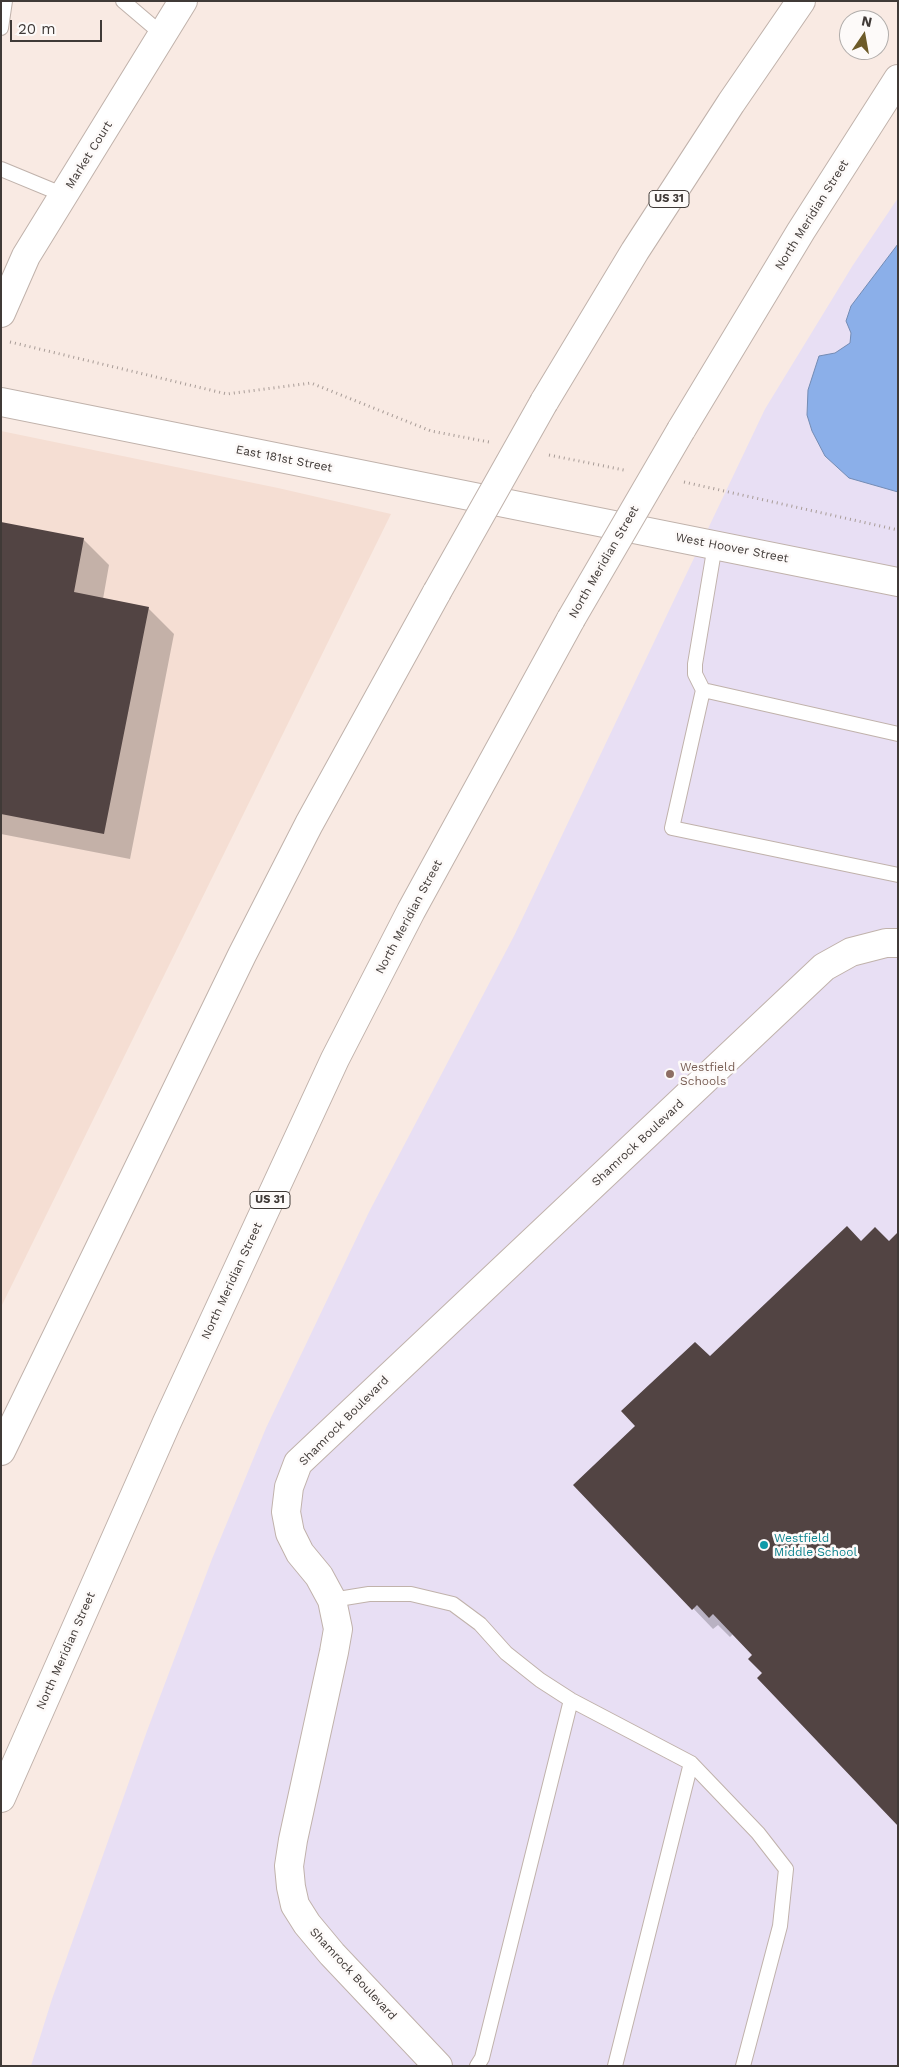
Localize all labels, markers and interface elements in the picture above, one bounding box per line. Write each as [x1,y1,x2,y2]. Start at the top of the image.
scale bar [12,10,105,42]
north arrow [839,10,889,60]
text: N [860,12,874,30]
text: 20 m [18,20,56,38]
street label: Market Court [63,119,115,191]
street label: North Meridian Street [772,157,852,273]
road number: US 31 [649,190,689,208]
street label: East 181st Street [234,443,334,475]
street label: North Meridian Street [566,503,642,621]
street label: West Hoover Street [674,530,790,566]
street label: North Meridian Street [373,857,445,977]
place label: Westfield Schools [680,1060,735,1088]
marker: Westfield Schools [664,1068,676,1080]
street label: Shamrock Boulevard [589,1097,687,1189]
road number: US 31 [250,1192,290,1208]
street label: North Meridian Street [199,1220,265,1342]
street label: Shamrock Boulevard [296,1373,392,1469]
place label: Westfield Middle School [774,1531,857,1559]
marker: Westfield Middle School [758,1539,770,1551]
street label: North Meridian Street [34,1590,98,1712]
street label: Shamrock Boulevard [307,1925,399,2023]

